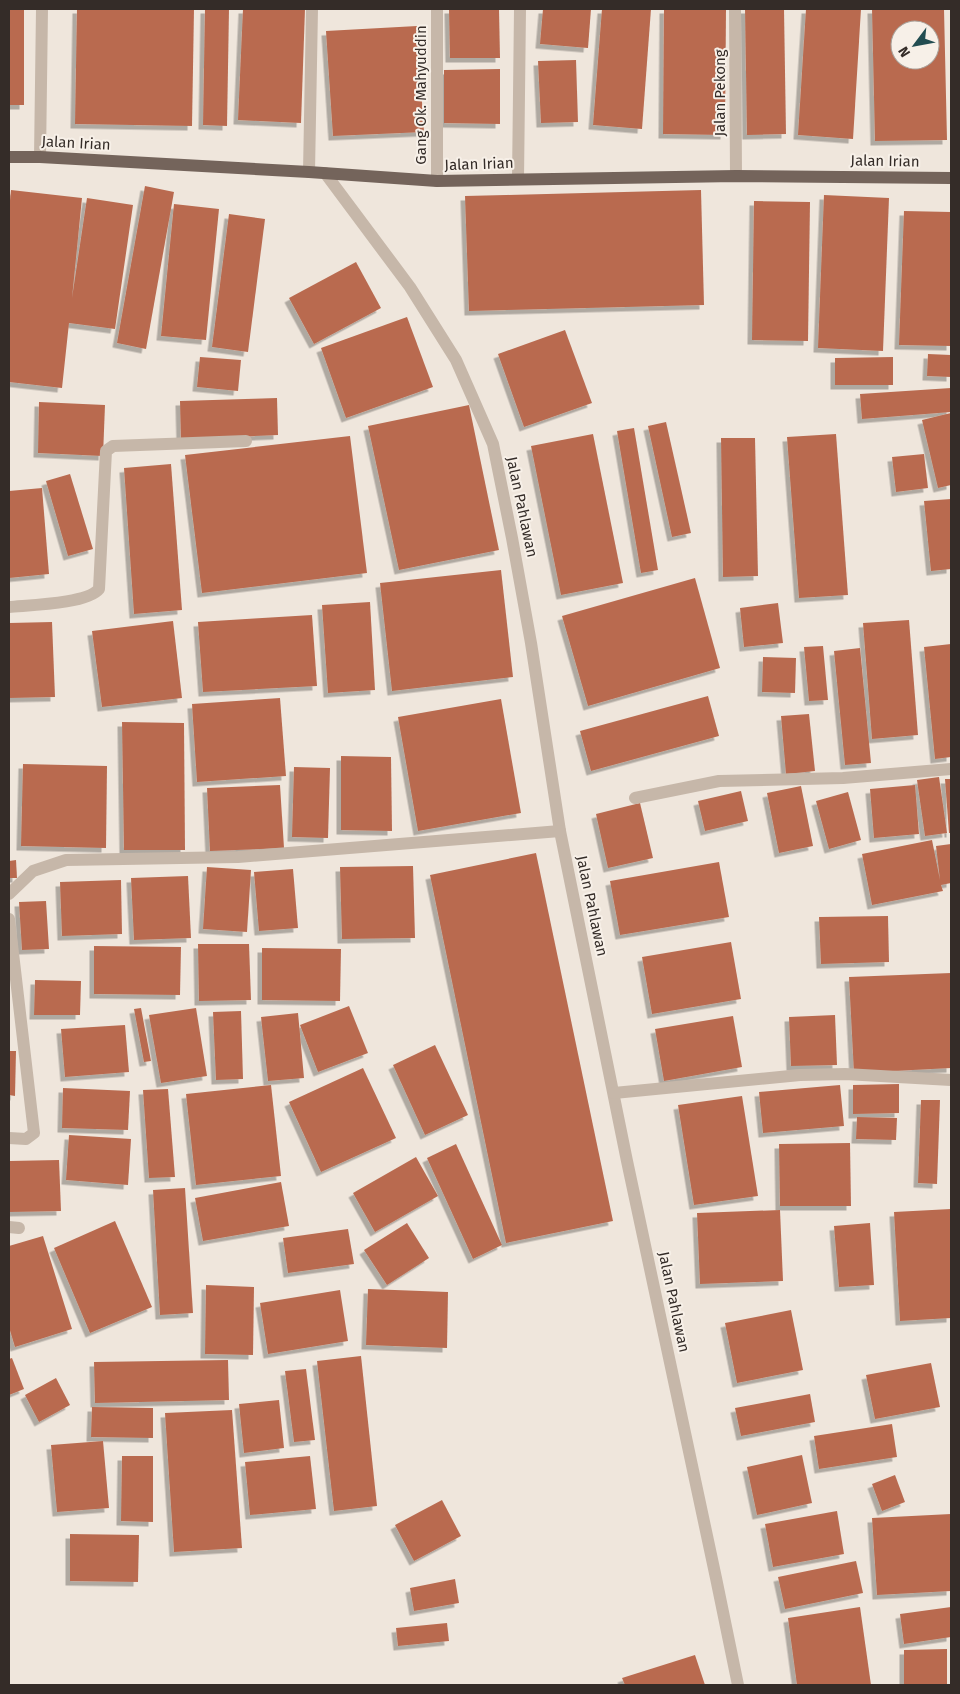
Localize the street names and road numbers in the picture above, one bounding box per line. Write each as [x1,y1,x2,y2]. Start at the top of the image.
street label: Gang Ok. Mahyuddin [412,25,430,165]
street label: Jalan Pekong [711,49,729,137]
street label: Jalan Irian [41,132,111,154]
street label: Jalan Irian [850,151,920,171]
street label: Jalan Irian [444,154,514,174]
street label: Jalan Pahlawan [503,455,541,559]
street label: Jalan Pahlawan [573,854,611,958]
street label: Jalan Pahlawan [655,1250,693,1354]

